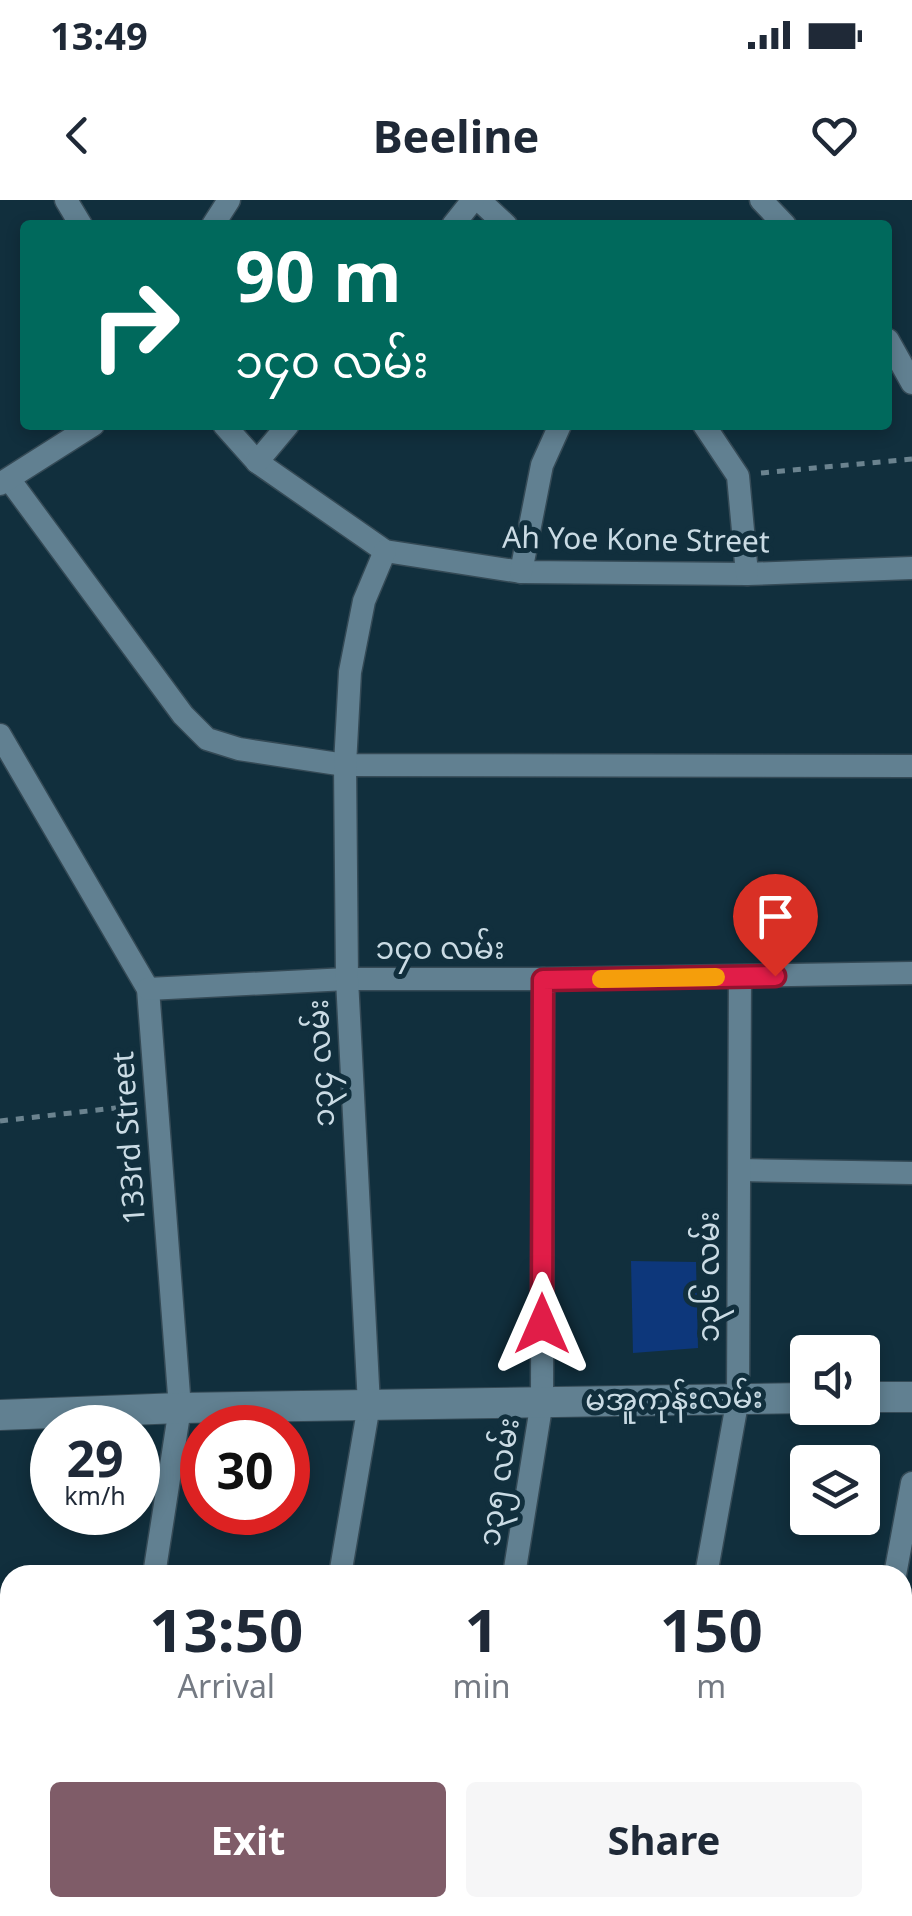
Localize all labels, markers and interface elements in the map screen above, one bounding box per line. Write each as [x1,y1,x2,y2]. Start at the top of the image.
text: 13:49 [50,9,148,61]
text: Beeline [373,105,539,166]
icon: back [50,108,105,163]
icon: heart [807,108,862,163]
text: 90 m [235,227,402,323]
icon: right [70,260,200,390]
text: ၁၄၀ လမ်း [235,330,429,391]
street label: Ah Yoe Kone Street [502,516,770,561]
pin [733,874,818,977]
icon: arrive [748,889,803,944]
street label: ၁၄၀ လမ်း [375,927,505,974]
street label: ၁၃၄ လမ်း [296,998,349,1128]
street label: 133rd Street [101,1050,154,1226]
street label: ၁၃၆ လမ်း [687,1211,734,1343]
position arrow [490,1272,594,1376]
map controls [790,1335,880,1535]
button: sound [790,1335,880,1425]
street label: မအူကုန်းလမ်း [585,1375,763,1426]
speed limit sign: 30 [180,1405,310,1535]
street label: ၁၃၅ လမ်း [467,1414,534,1550]
text: 29 [66,1424,124,1492]
button: layers [790,1445,880,1535]
text: km/h [64,1478,126,1512]
text: 13:50 [149,1588,303,1670]
text: 1 [464,1588,499,1670]
text: 150 [660,1588,763,1670]
text: Arrival [178,1664,275,1707]
text: min [453,1664,511,1707]
text: m [696,1664,726,1707]
button: Exit [50,1782,446,1897]
button: Share [466,1782,862,1897]

